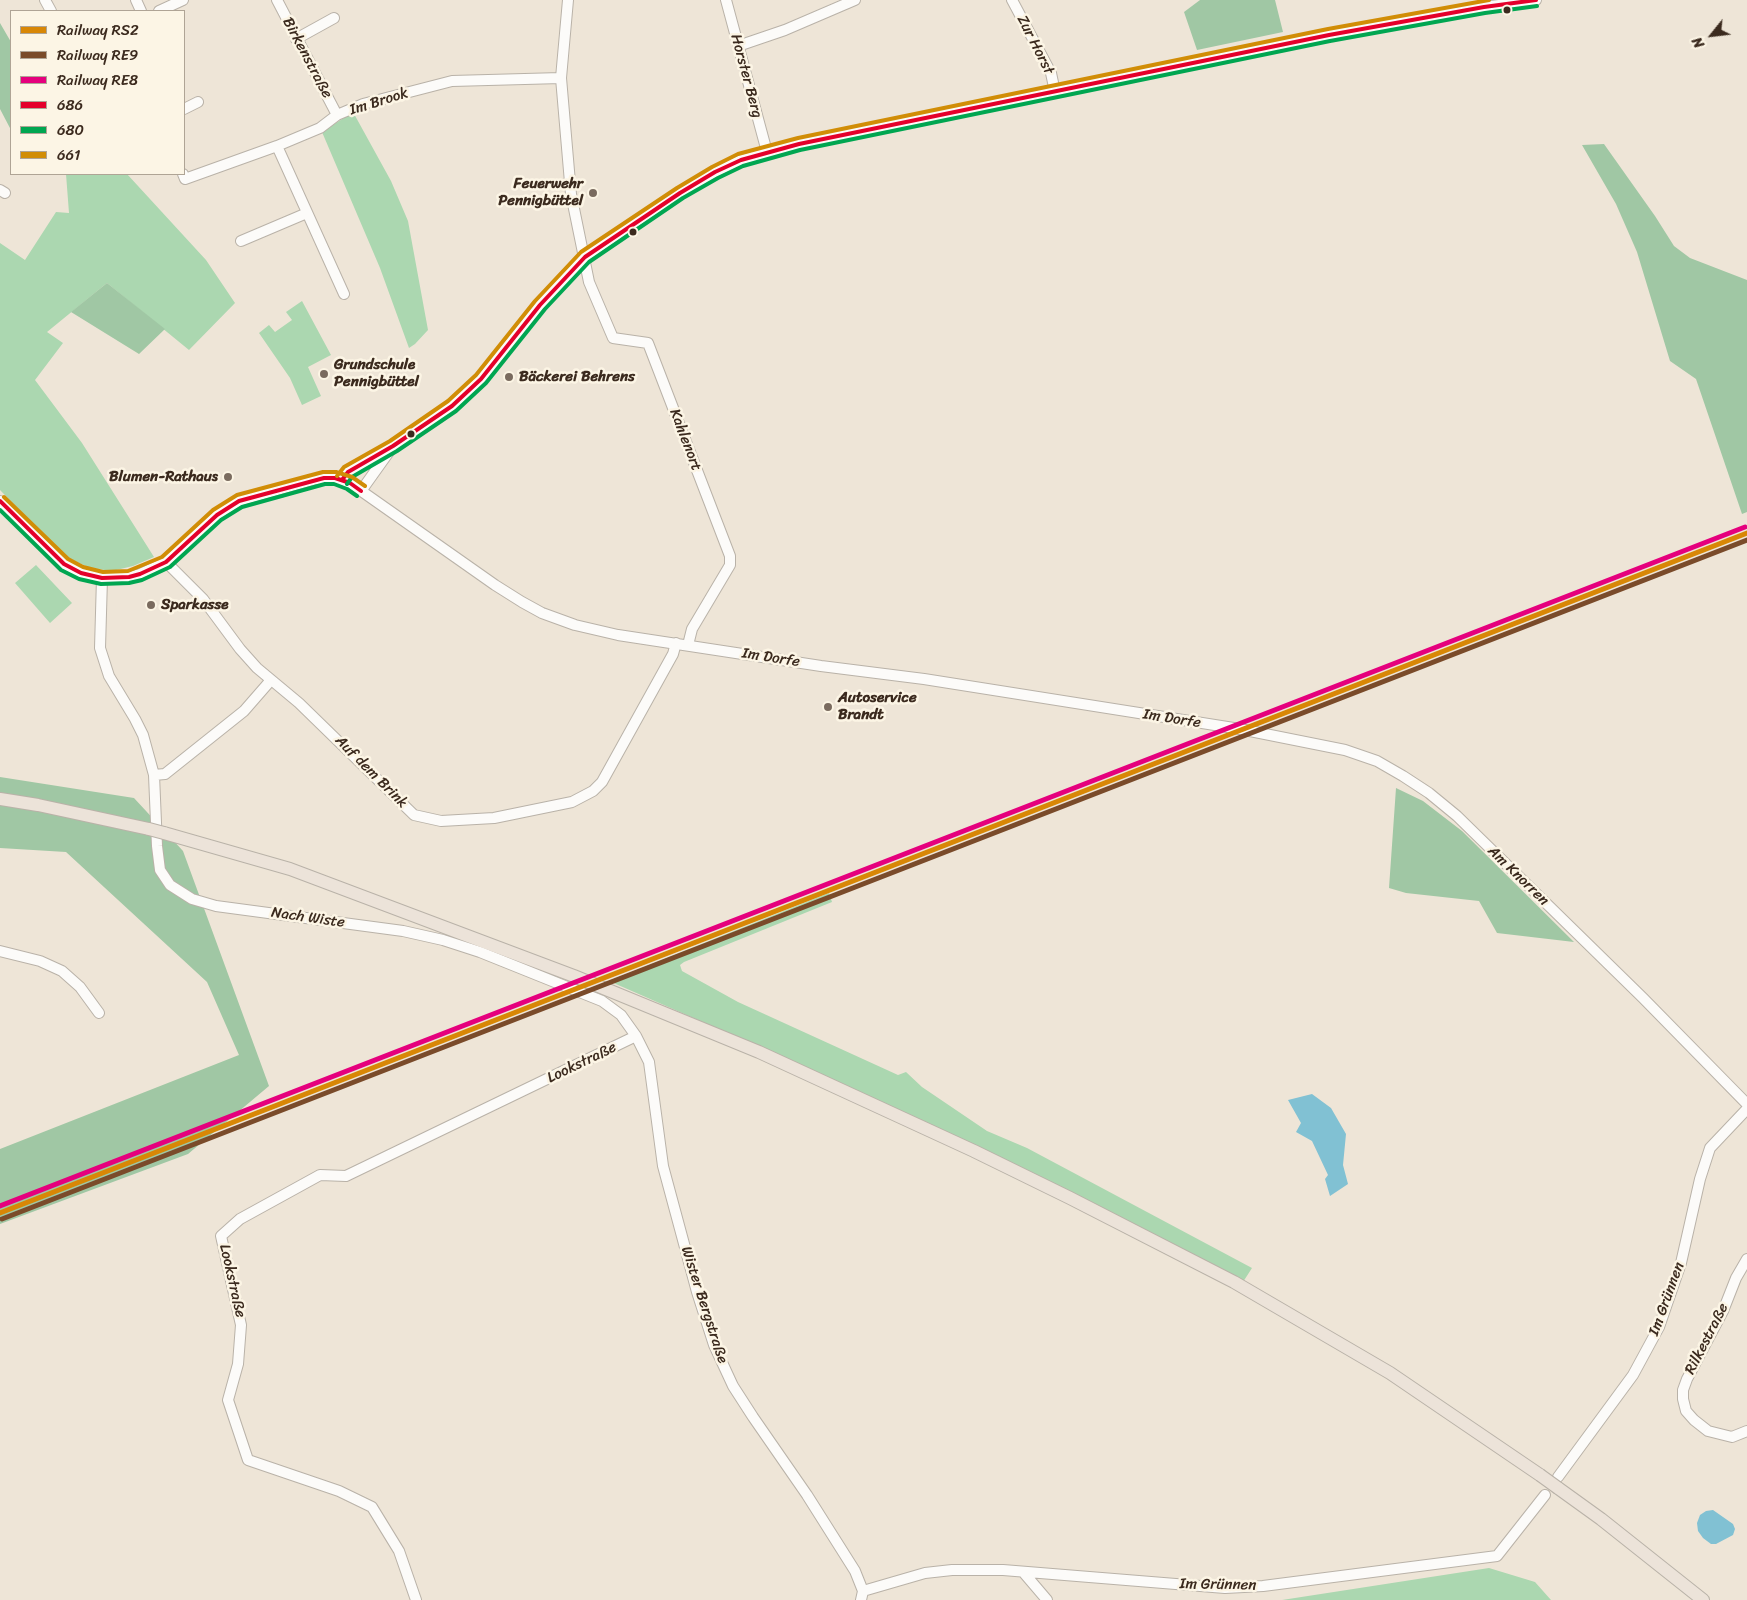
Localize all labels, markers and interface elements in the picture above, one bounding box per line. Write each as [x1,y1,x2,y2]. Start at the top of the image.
unlabelled marker [1502,5,1512,15]
legend [10,10,185,175]
north arrow [1687,10,1737,60]
street label: Zur Horst [1013,13,1057,77]
street label: Birkenstraße [278,15,336,101]
text: Railway RS2 [57,17,139,43]
street label: Horster Berg [726,32,766,120]
text: N [1685,32,1712,53]
text: Railway RE9 [57,42,138,68]
text: Railway RE8 [57,67,138,93]
street label: Im Brook [348,85,410,119]
text: 686 [57,92,83,118]
text: 680 [57,117,84,143]
text: 661 [57,142,80,168]
place label: Feuerwehr Pennigbüttel [498,175,583,210]
marker: Feuerwehr Pennigbüttel [587,187,599,199]
unlabelled marker [628,227,638,237]
place label: Grundschule Pennigbüttel [334,356,419,391]
marker: Grundschule Pennigbüttel [318,368,330,380]
place label: Bäckerei Behrens [519,368,635,386]
marker: Bäckerei Behrens [503,371,515,383]
street label: Kahlenort [665,407,705,473]
unlabelled marker [406,429,416,439]
place label: Blumen-Rathaus [109,468,218,486]
marker: Blumen-Rathaus [222,471,234,483]
place label: Sparkasse [161,596,229,614]
marker: Sparkasse [145,599,157,611]
street label: Im Dorfe [741,645,801,671]
place label: Autoservice Brandt [838,689,917,724]
marker: Autoservice Brandt [822,701,834,713]
street label: Im Dorfe [1142,706,1202,732]
street label: Auf dem Brink [331,732,411,812]
street label: Am Knorren [1484,842,1552,910]
street label: Nach Wiste [270,904,346,932]
street label: Lookstraße [544,1039,620,1087]
street label: Lookstraße [215,1243,249,1319]
street label: Wister Bergstraße [677,1244,731,1366]
street label: Im Grünnen [1645,1260,1689,1338]
street label: Rilkestraße [1681,1300,1733,1378]
street label: Im Grünnen [1179,1575,1257,1595]

